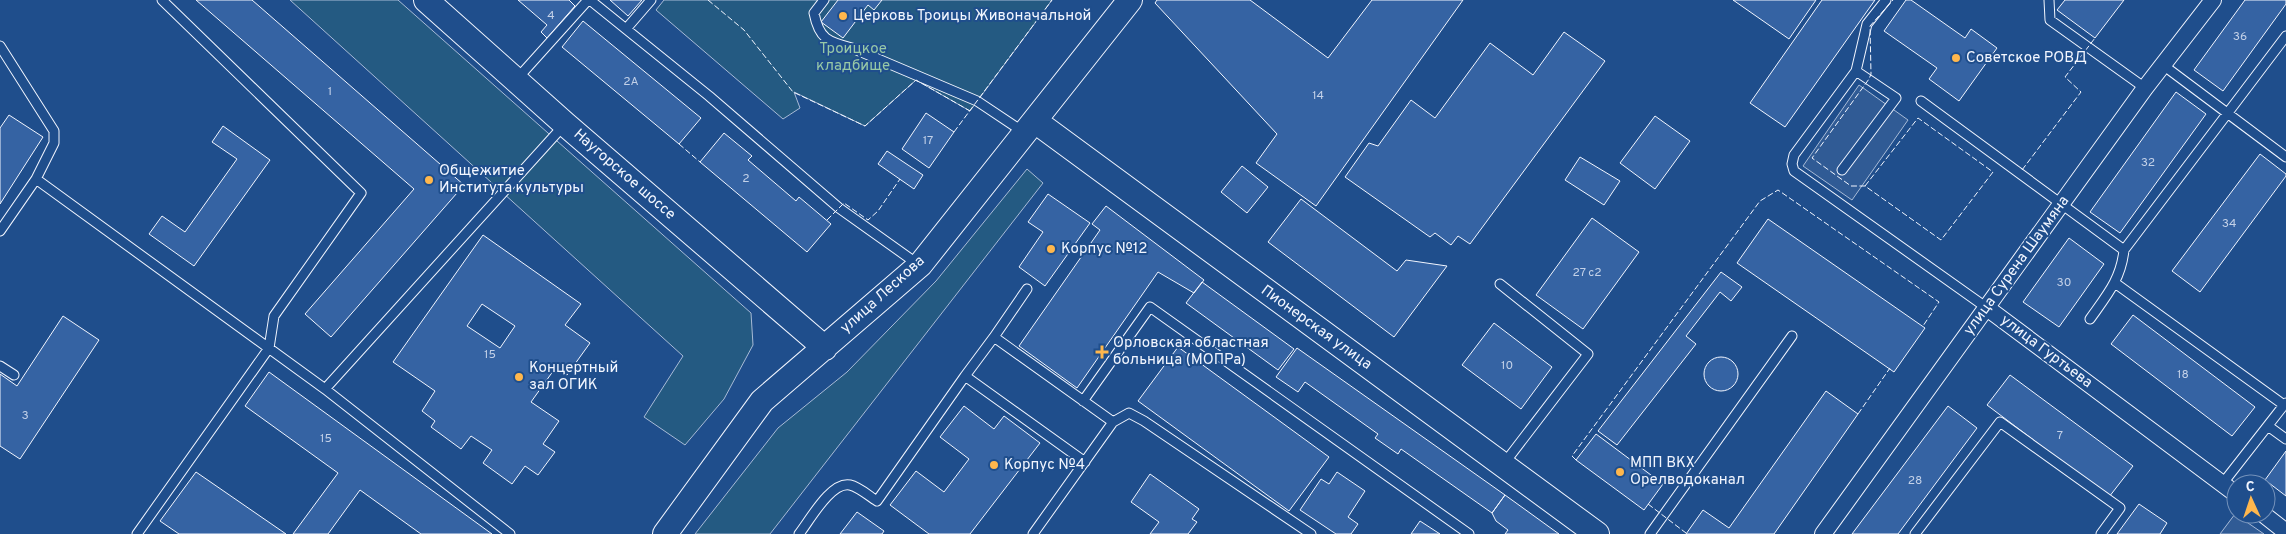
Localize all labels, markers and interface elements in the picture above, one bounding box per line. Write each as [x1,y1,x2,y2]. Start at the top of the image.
place label: Церковь Троицы Живоначальной [853,7,1091,26]
house number: 4 [547,8,555,24]
marker: Церковь Троицы Живоначальной [837,10,849,22]
house number: 36 [2233,29,2247,45]
park label: Троицкое кладбище [816,40,890,76]
place label: Советское РОВД [1966,49,2087,68]
marker: Советское РОВД [1950,52,1962,64]
house number: 2А [623,74,639,90]
house number: 1 [328,84,332,100]
house number: 14 [1312,88,1324,104]
street label: Наугорское шоссе [569,125,679,225]
house number: 17 [923,133,933,149]
house number: 32 [2141,155,2155,171]
place label: Общежитие Института культуры [439,162,584,198]
house number: 2 [742,171,750,187]
marker: Общежитие Института культуры [423,174,435,186]
street label: улица Сурена Шаумяна [1960,192,2074,340]
house number: 34 [2222,216,2236,232]
place label: Корпус №12 [1061,240,1147,259]
marker: Корпус №12 [1045,243,1057,255]
street label: улица Лескова [837,252,929,338]
house number: 27 с2 [1572,265,1602,281]
house number: 30 [2057,275,2071,291]
street label: Пионерская улица [1257,281,1375,375]
street label: улица Гуртьева [1996,311,2096,393]
place label: Орловская областная больница (МОПРа) [1113,334,1269,370]
marker: Орловская областная больница (МОПРа) [1095,345,1109,359]
house number: 15 [484,347,496,363]
house number: 10 [1501,358,1513,374]
place label: Концертный зал ОГИК [529,359,618,395]
house number: 18 [2177,367,2189,383]
marker: Концертный зал ОГИК [513,371,525,383]
house number: 3 [21,408,29,424]
house number: 7 [2057,428,2063,444]
house number: 15 [320,431,332,447]
place label: МПП ВКХ Орелводоканал [1630,454,1745,490]
place label: Корпус №4 [1004,456,1085,475]
marker: Корпус №4 [988,459,1000,471]
marker: МПП ВКХ Орелводоканал [1614,466,1626,478]
house number: 28 [1908,473,1922,489]
north arrow [2226,474,2276,524]
text: С [2245,479,2255,496]

